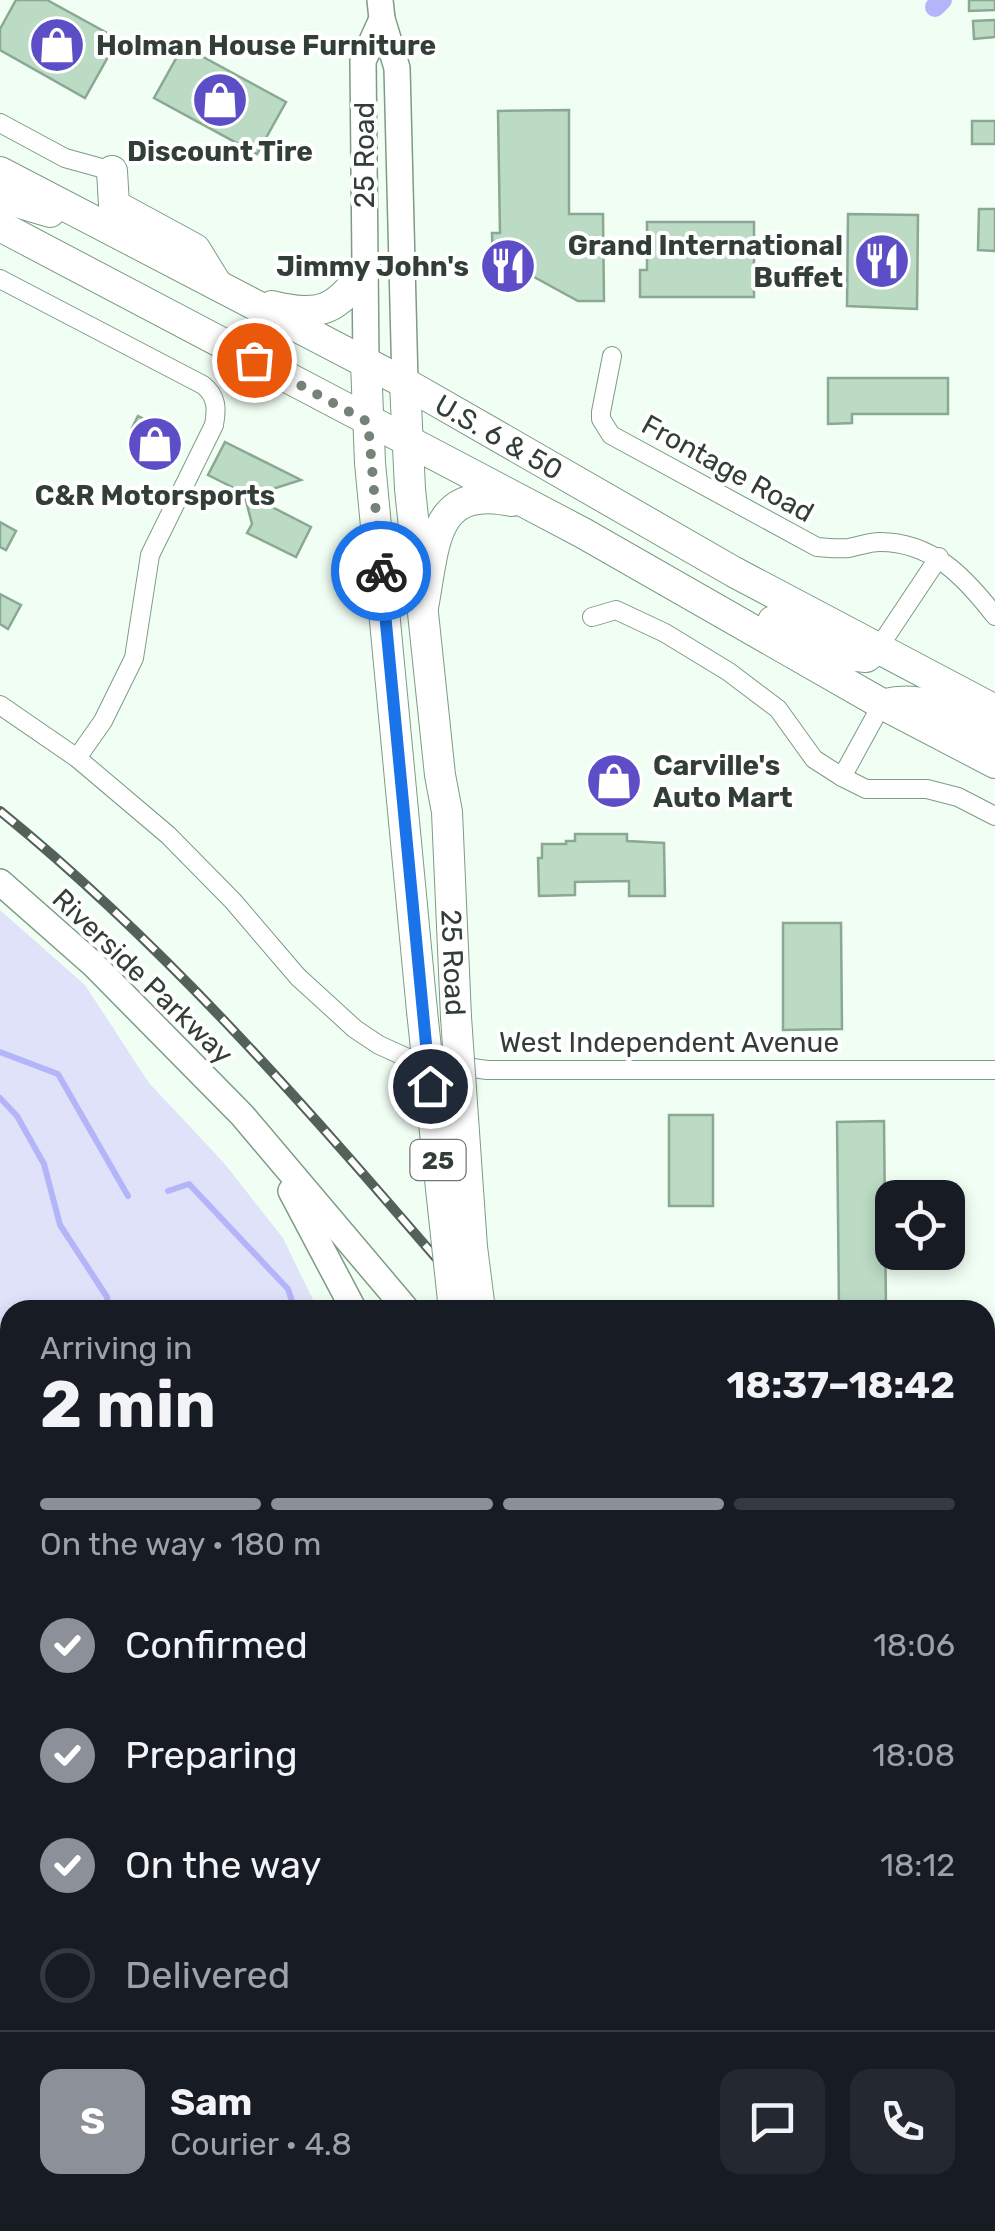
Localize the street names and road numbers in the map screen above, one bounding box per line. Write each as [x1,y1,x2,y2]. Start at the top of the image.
street label: 25 Road [348,102,381,208]
street label: U.S. 6 & 50 [429,388,568,487]
street label: Frontage Road [636,408,819,529]
street label: Riverside Parkway [46,882,240,1071]
street label: 25 Road [434,909,472,1016]
street label: West Independent Avenue [499,1026,839,1059]
road number: 25 [410,1140,466,1180]

